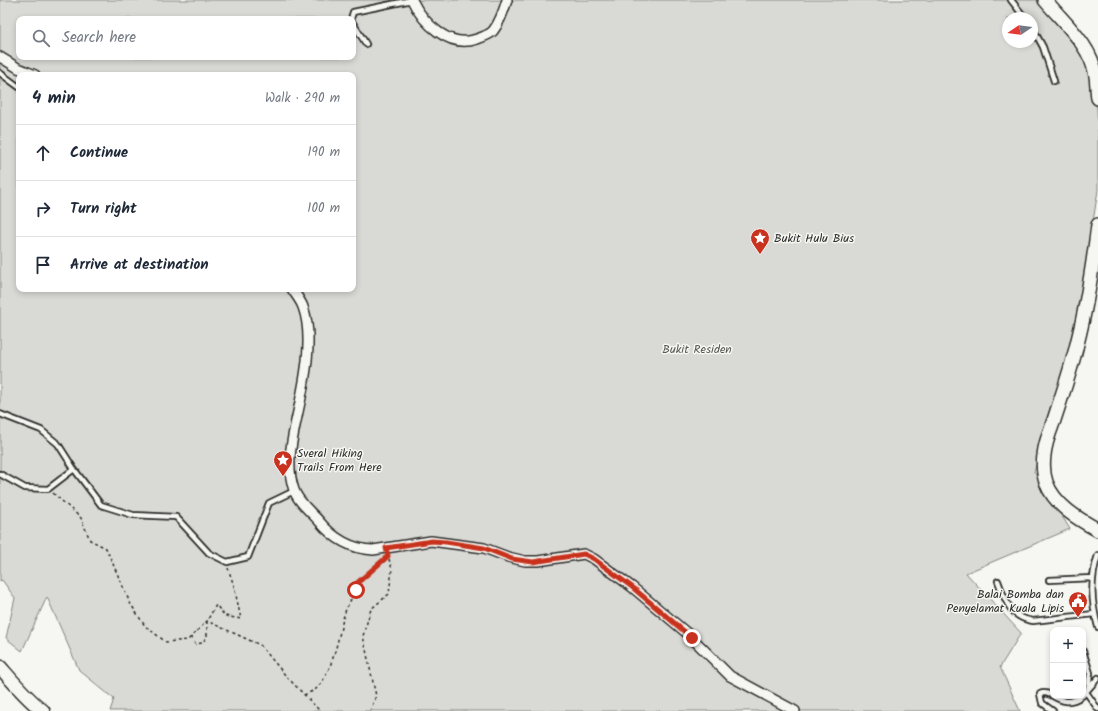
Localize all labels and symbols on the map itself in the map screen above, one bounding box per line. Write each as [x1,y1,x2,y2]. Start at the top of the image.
north arrow [1002,12,1038,48]
place icon: Bukit Hulu Bius [749,227,771,255]
place label: Bukit Hulu Bius [774,229,854,248]
park label: Bukit Residen [662,340,732,359]
place label: Sveral Hiking Trails From Here [297,444,382,477]
place icon: Sveral Hiking Trails From Here [272,449,294,477]
route start [347,581,365,599]
place label: Balai Bomba dan Penyelamat Kuala Lipis [946,585,1064,618]
public building icon: Balai Bomba dan Penyelamat Kuala Lipis [1067,590,1089,618]
route end [683,629,701,647]

